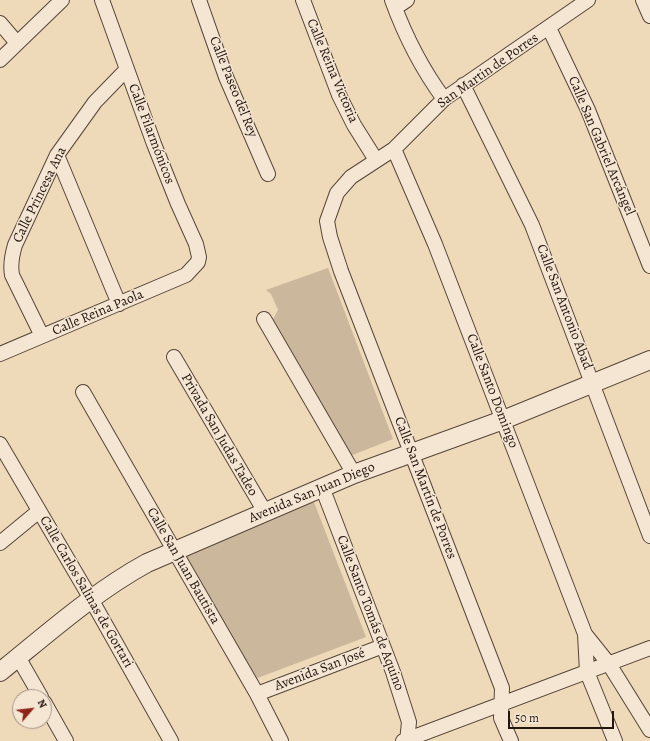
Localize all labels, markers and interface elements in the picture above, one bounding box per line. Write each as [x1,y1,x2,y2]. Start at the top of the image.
street label: Calle Reina Victoria [302,16,362,126]
street label: San Martin de Porres [434,30,542,112]
street label: Calle Paseo del Rey [205,34,261,140]
street label: Calle San Gabriel Arcángel [564,74,638,218]
street label: Calle Filarmónicos [124,82,178,186]
street label: Calle Princesa Ana [9,144,71,246]
street label: Calle San Antonio Abad [532,242,596,372]
street label: Calle Reina Paola [50,286,146,340]
street label: Calle Santo Domingo [462,332,522,450]
street label: Privada San Judas Tadeo [177,371,261,499]
street label: Calle San Martín de Porres [390,415,460,561]
street label: Avenida San Juan Diego [246,459,378,527]
street label: Calle San Juan Bautista [143,505,223,627]
street label: Calle Carlos Salinas de Gortari [36,513,136,671]
street label: Calle Santo Tomás de Aquino [333,533,407,693]
street label: Avenida San José [272,645,368,695]
north arrow [12,689,52,729]
text: N [34,697,51,711]
scale bar [510,703,616,729]
text: 50 m [515,710,539,726]

